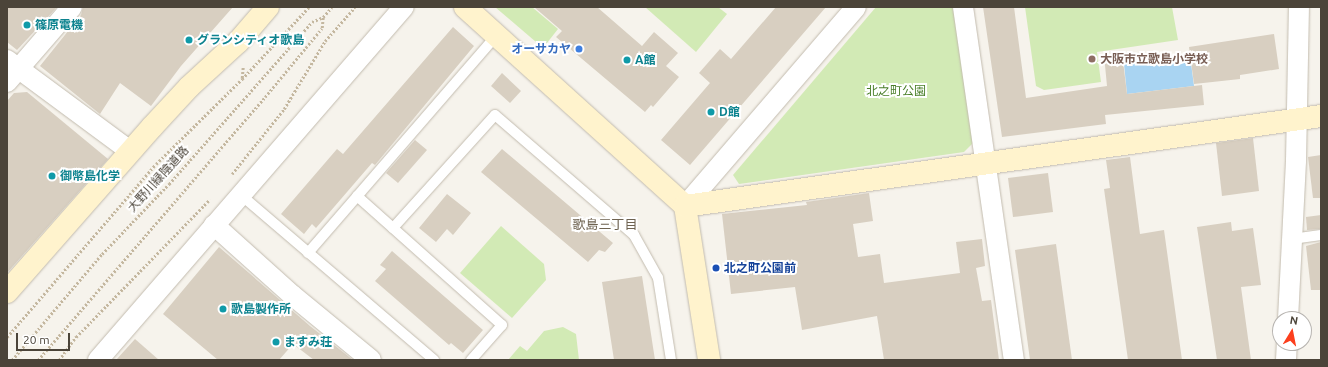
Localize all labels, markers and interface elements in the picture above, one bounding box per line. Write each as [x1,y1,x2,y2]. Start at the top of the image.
place label: 篠原電機 [35,18,83,32]
marker: 篠原電機 [22,20,32,30]
place label: グランシティオ歌島 [197,33,305,47]
marker: グランシティオ歌島 [184,35,194,45]
place label: オーサカヤ [511,42,571,56]
marker: オーサカヤ [574,44,584,54]
place label: 大阪市立歌島小学校 [1100,52,1208,66]
place label: A館 [635,53,655,67]
marker: 大阪市立歌島小学校 [1087,54,1097,64]
marker: A館 [622,55,632,65]
park label: 北之町公園 [866,84,926,98]
place label: D館 [719,105,740,119]
marker: D館 [706,107,716,117]
street label: 大野川緑陰道路 [125,143,191,215]
place label: 御幣島化学 [60,169,120,183]
marker: 御幣島化学 [47,171,57,181]
district label: 歌島三丁目 [573,216,637,232]
place label: 北之町公園前 [724,261,796,275]
marker: 北之町公園前 [711,263,721,273]
place label: 歌島製作所 [231,302,291,316]
marker: 歌島製作所 [218,304,228,314]
north arrow [1272,311,1312,351]
text: N [1289,314,1299,327]
scale bar [18,325,72,351]
text: 20 m [23,333,50,346]
place label: ますみ荘 [284,335,332,349]
marker: ますみ荘 [271,337,281,347]

